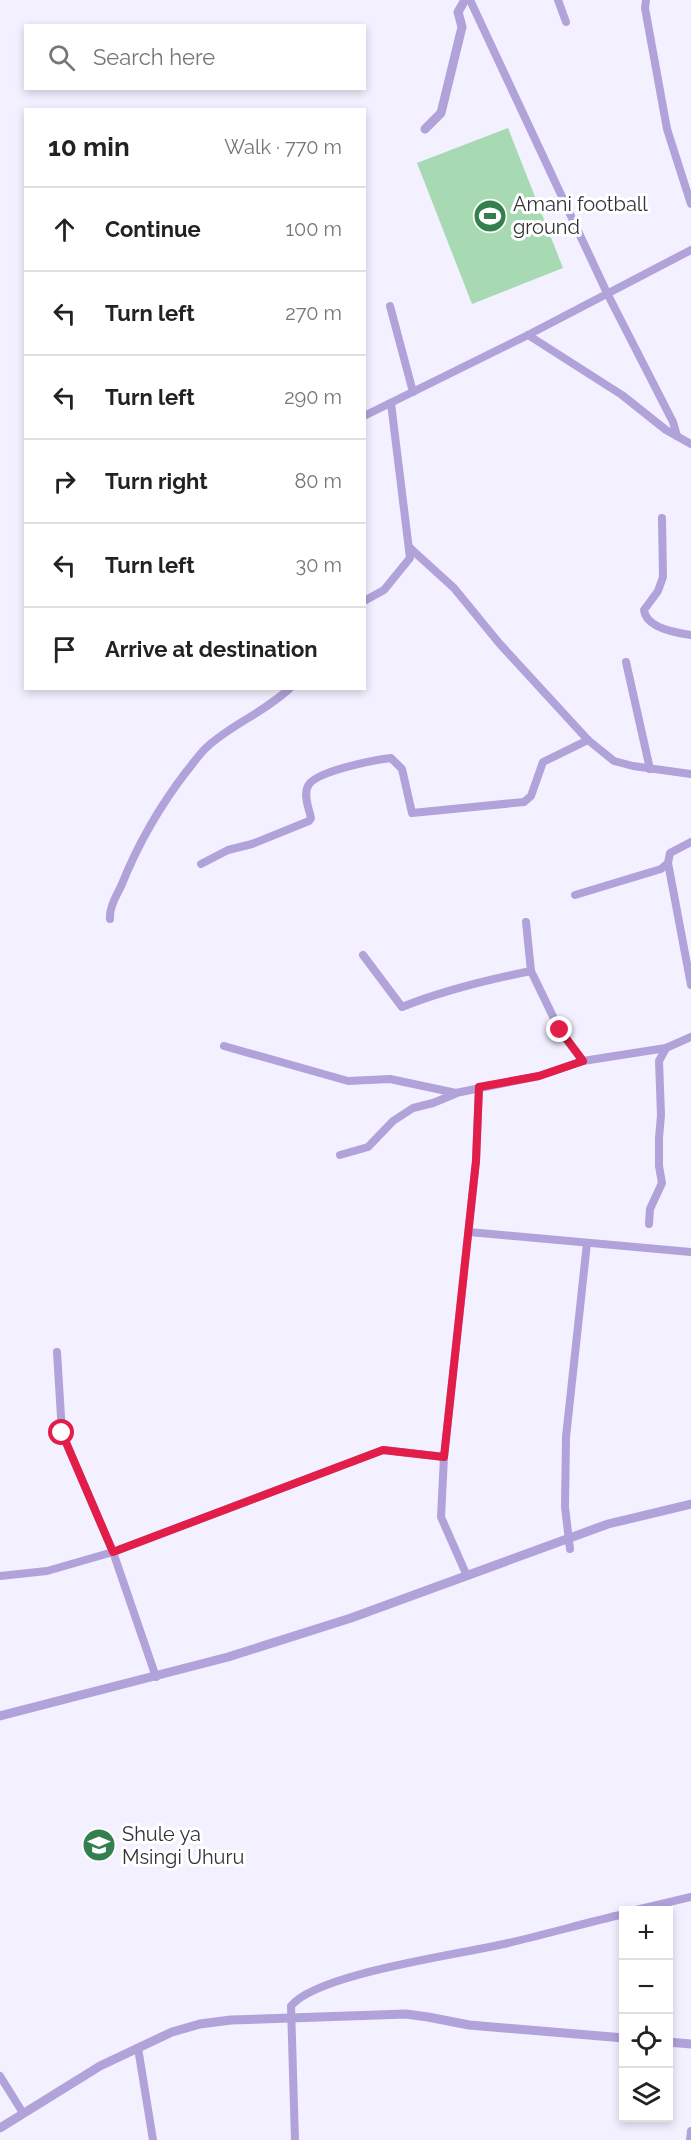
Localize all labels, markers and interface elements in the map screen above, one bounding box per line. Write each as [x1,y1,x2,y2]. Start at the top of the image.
search box [24,24,366,90]
icon: search [45,41,78,74]
text: Search here [93,44,215,70]
text: 10 min [48,132,130,162]
text: Walk · 770 m [224,135,342,159]
place label: Amani football ground [513,192,648,239]
sports icon: Amani football ground [472,198,508,234]
icon: ahead [48,213,81,246]
text: Continue [105,216,201,242]
text: 100 m [285,217,342,241]
icon: left [48,297,81,330]
text: Turn left [105,300,195,326]
text: 270 m [285,301,342,325]
icon: left [48,381,81,414]
text: Turn left [105,384,195,410]
text: 290 m [284,385,342,409]
icon: right [48,465,81,498]
text: Turn right [105,468,208,494]
text: 80 m [294,469,342,493]
icon: left [48,549,81,582]
text: Turn left [105,552,195,578]
text: 30 m [296,553,342,577]
icon: arrive [48,633,81,666]
text: Arrive at destination [105,636,318,662]
route end [546,1016,572,1042]
route start [48,1419,74,1445]
place label: Shule ya Msingi Uhuru [122,1822,244,1869]
school or university icon: Shule ya Msingi Uhuru [81,1827,117,1863]
map controls [619,1906,673,2122]
button: + [619,1906,673,1960]
button: − [619,1960,673,2014]
button: locate [619,2014,673,2068]
button: layers [619,2068,673,2122]

